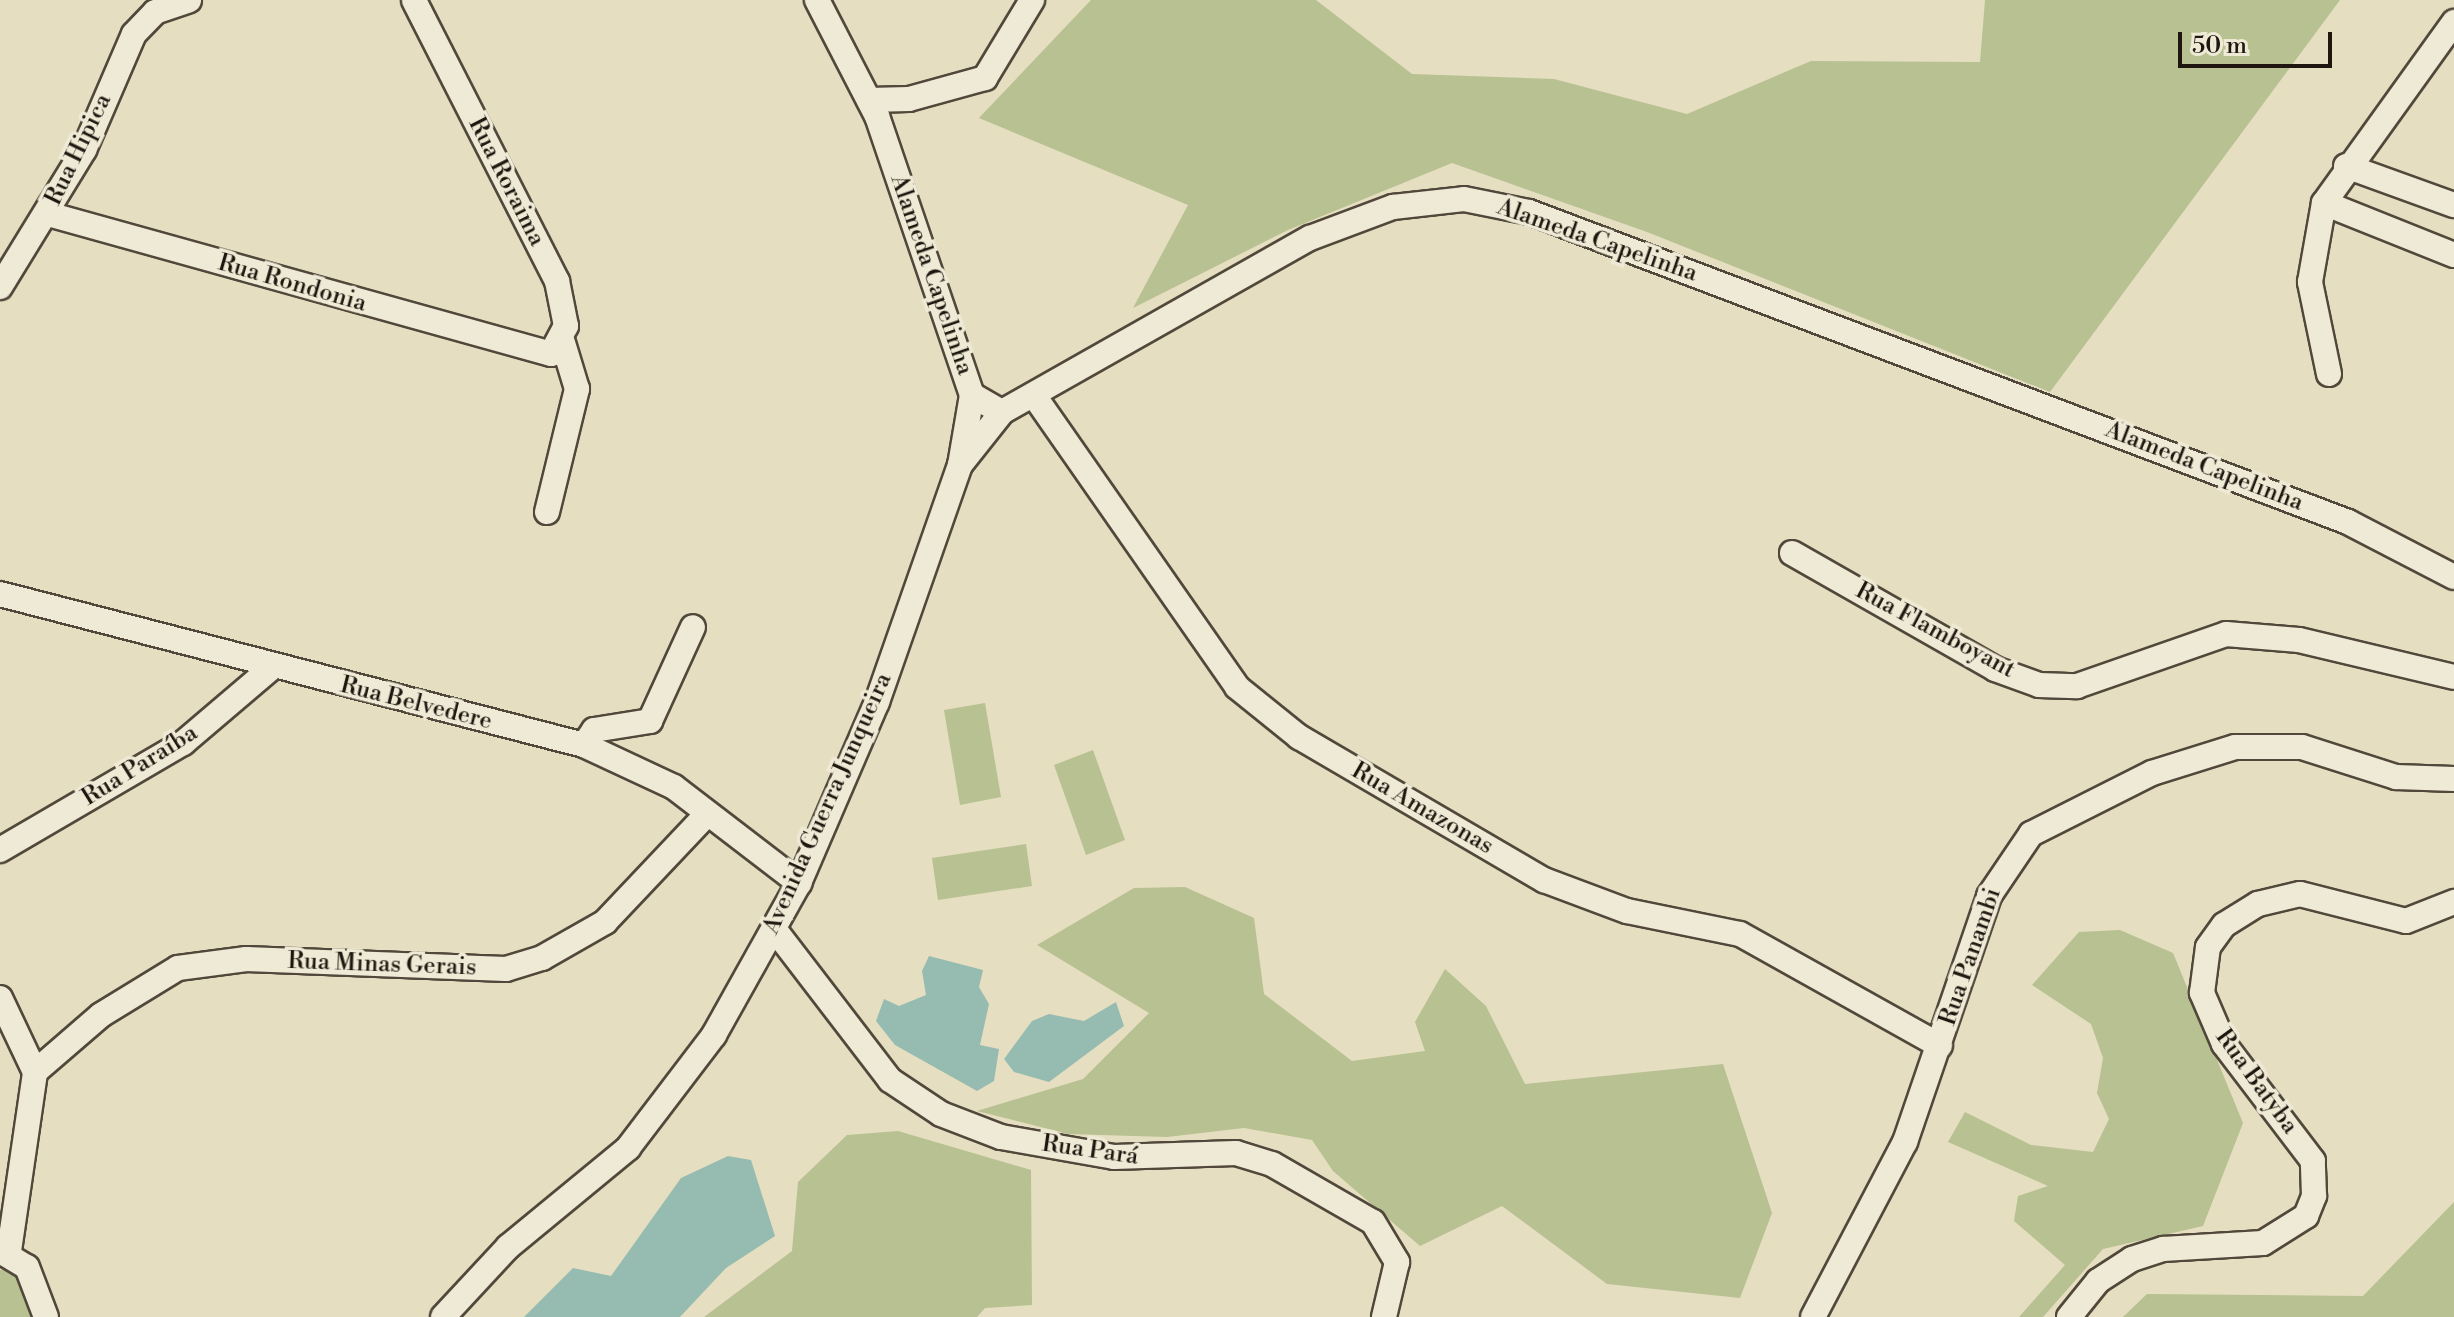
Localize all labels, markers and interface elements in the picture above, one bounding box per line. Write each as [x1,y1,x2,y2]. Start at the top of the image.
scale bar [2182,16,2336,66]
text: 50 m [2192,31,2247,61]
street label: Rua Hipica [40,90,118,210]
street label: Rua Roraima [461,113,551,251]
street label: Alameda Capelinha [883,171,979,379]
street label: Alameda Capelinha [1493,193,1701,289]
street label: Rua Rondonia [214,249,370,319]
street label: Alameda Capelinha [2101,416,2307,518]
street label: Rua Flamboyant [1850,577,2020,685]
street label: Avenida Guerra Junqueira [757,669,899,939]
street label: Rua Belvedere [337,671,495,737]
street label: Rua Paraíba [77,719,203,813]
street label: Rua Amazonas [1346,757,1498,861]
street label: Rua Panambi [1934,884,2008,1030]
street label: Rua Minas Gerais [287,947,477,983]
street label: Rua Batyba [2208,1024,2304,1140]
street label: Rua Pará [1040,1130,1140,1172]

